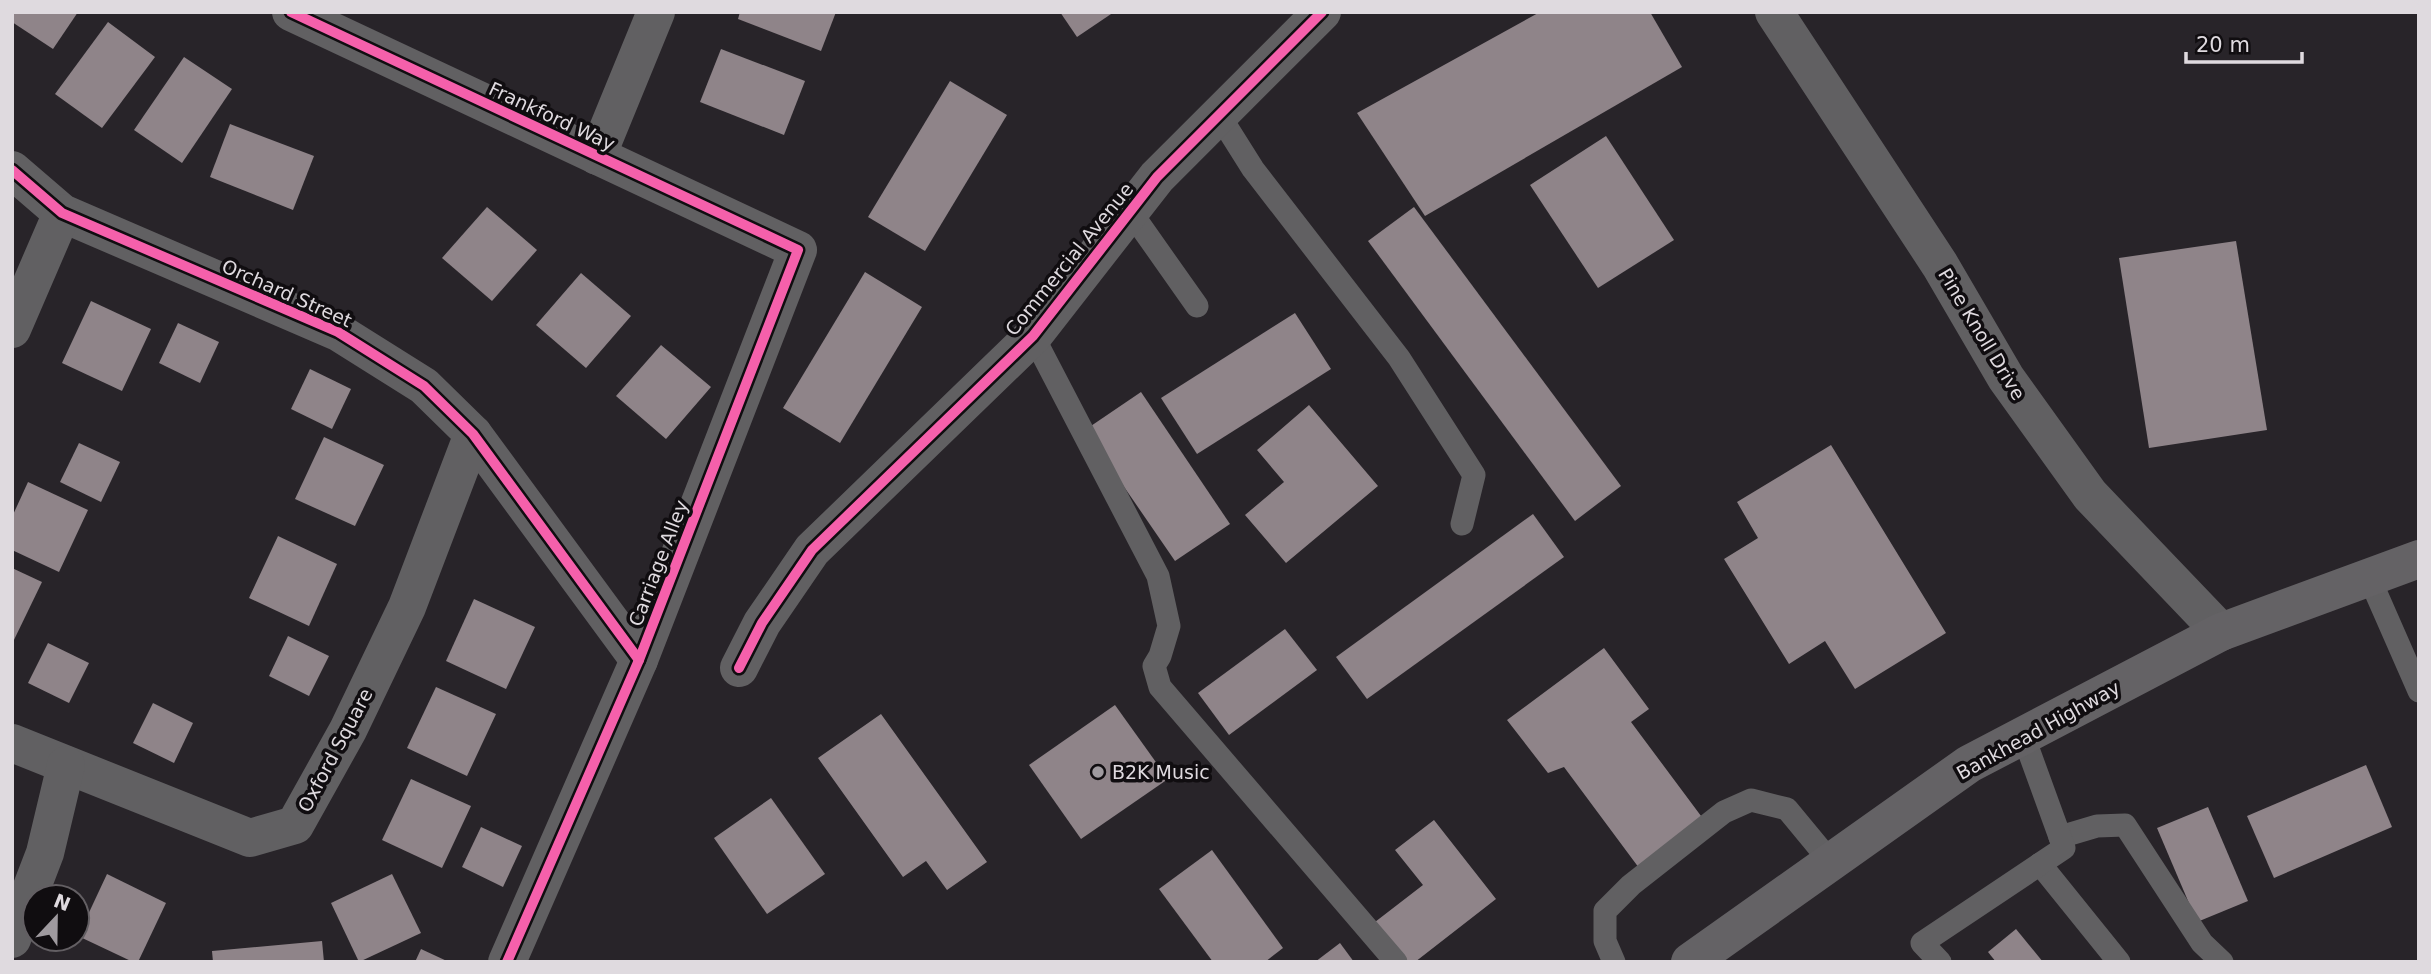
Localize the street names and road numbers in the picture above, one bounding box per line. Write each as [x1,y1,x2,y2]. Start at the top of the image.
street label: Frankford Way [486,77,618,155]
street label: Commercial Avenue [1001,178,1137,340]
street label: Orchard Street [219,255,355,331]
street label: Pine Knoll Drive [1934,264,2030,404]
street label: Carriage Alley [624,497,692,629]
street label: Bankhead Highway [1953,676,2123,784]
street label: Oxford Square [293,684,377,816]

